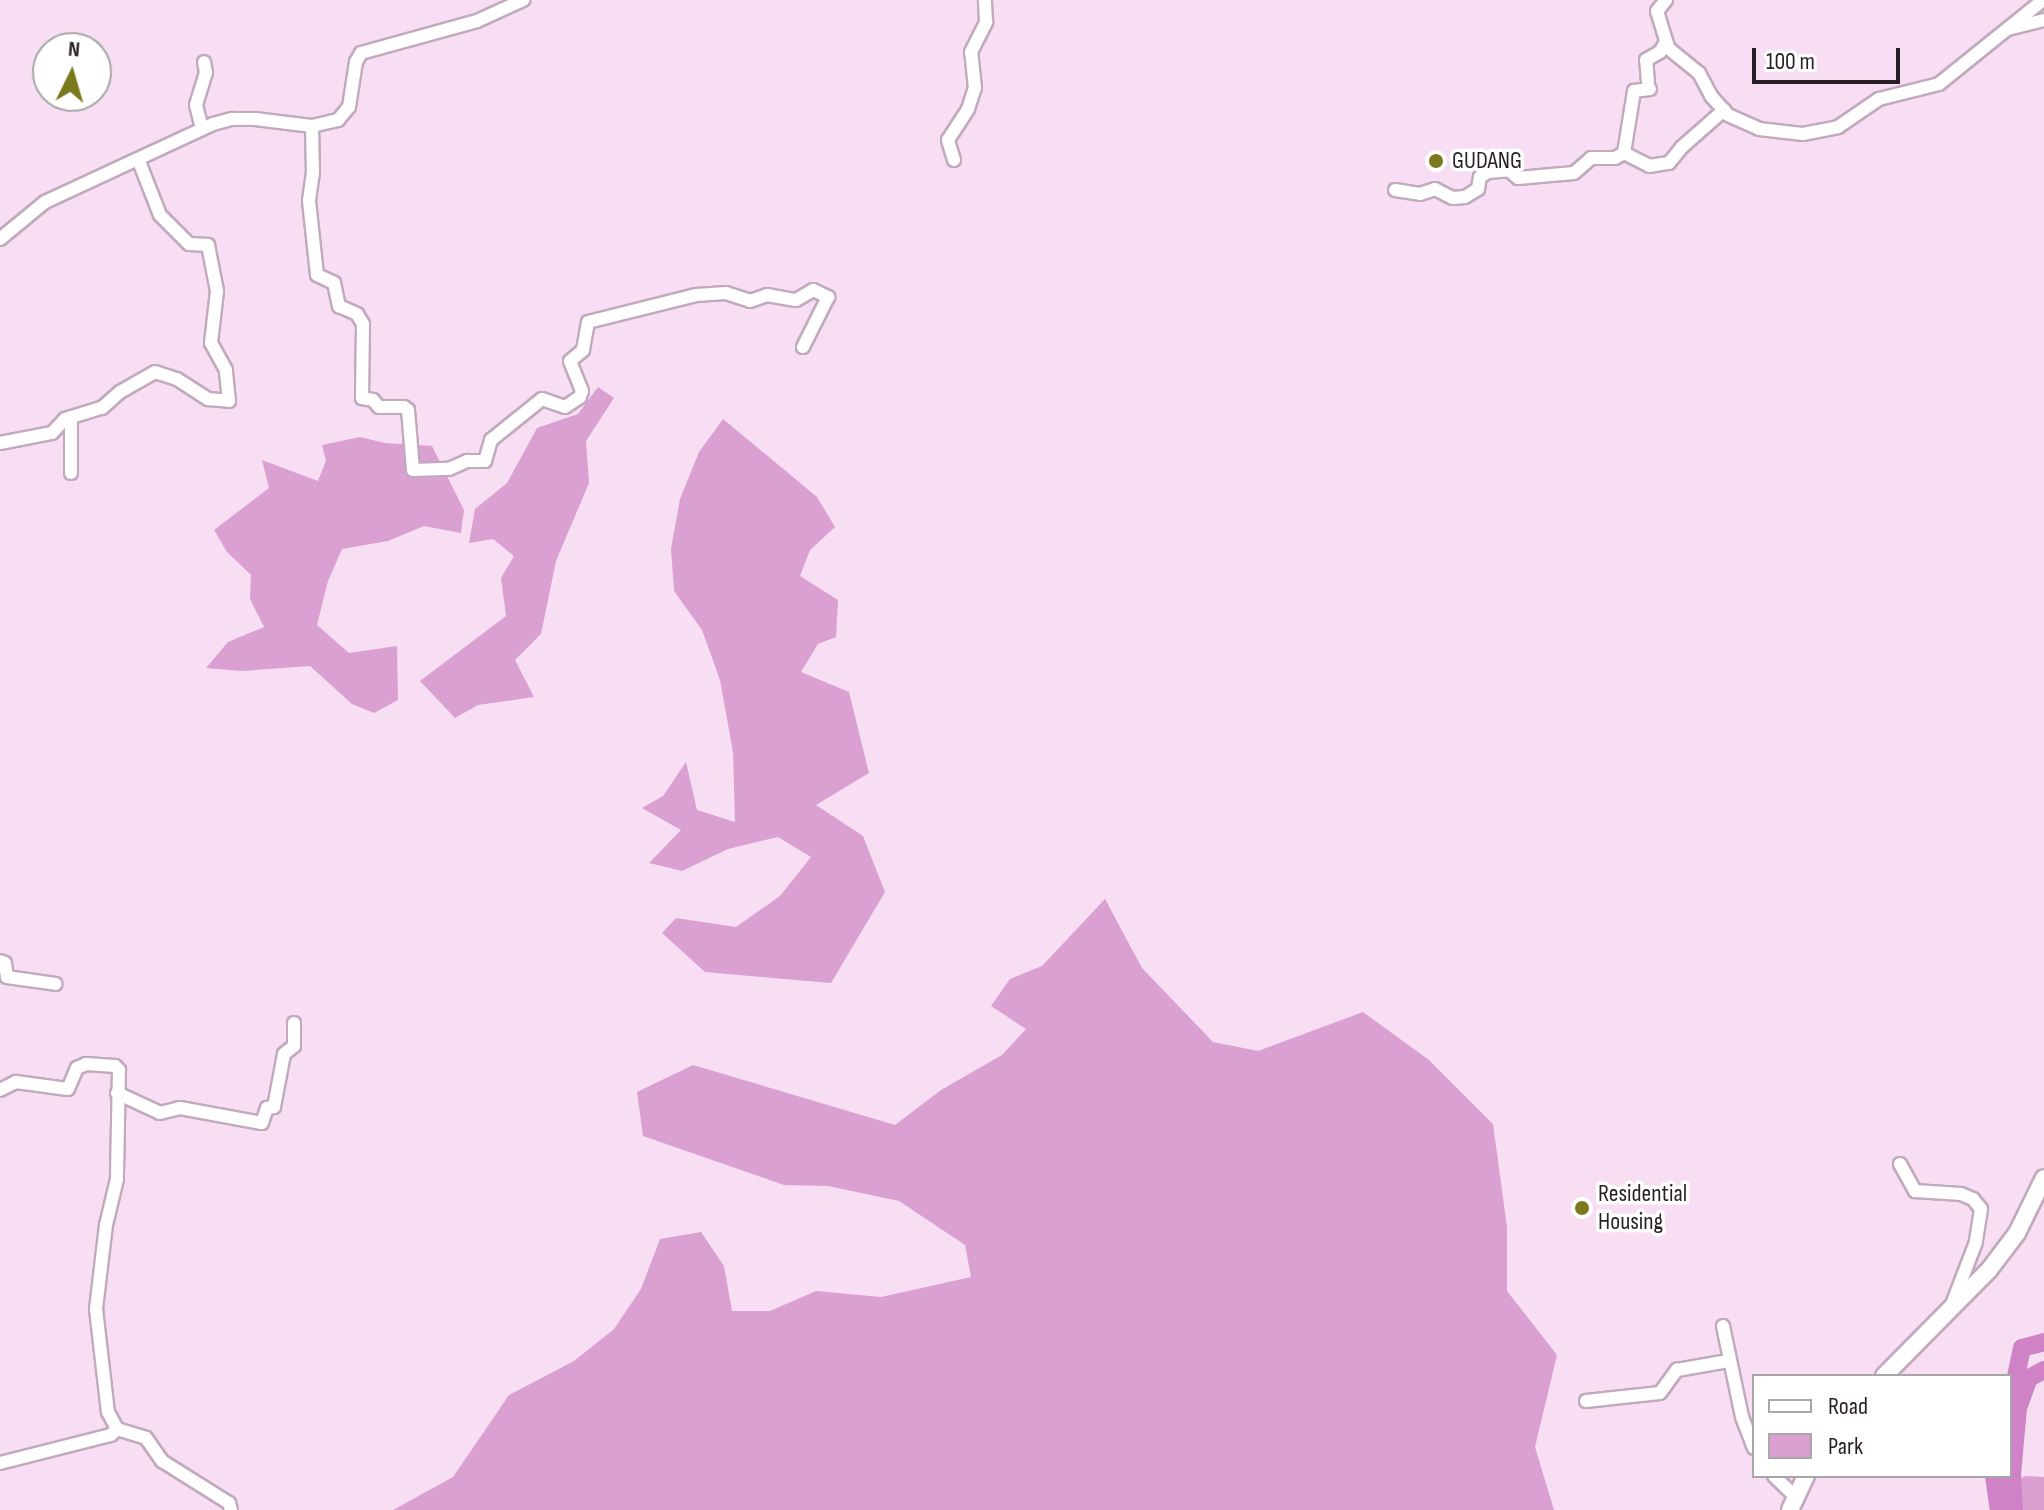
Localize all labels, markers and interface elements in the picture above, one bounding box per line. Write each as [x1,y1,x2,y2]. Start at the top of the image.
north arrow [32,32,112,112]
scale bar [1756,32,1904,82]
text: N [67,36,81,64]
text: 100 m [1766,47,1815,76]
place label: GUDANG [1452,147,1522,175]
marker: GUDANG [1427,152,1445,170]
place label: Residential Housing [1598,1180,1687,1236]
marker: Residential Housing [1573,1199,1591,1217]
legend [1752,1374,2012,1478]
text: Road [1828,1392,1868,1421]
text: Park [1828,1432,1863,1461]

